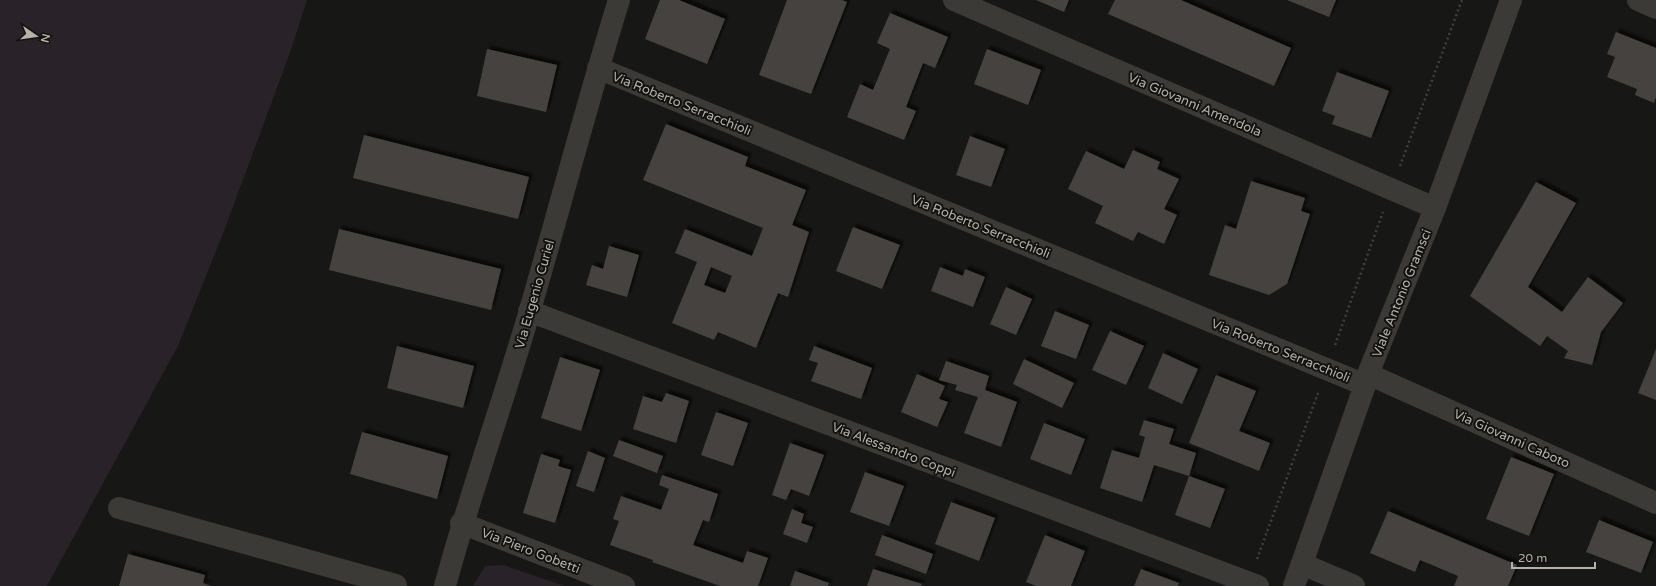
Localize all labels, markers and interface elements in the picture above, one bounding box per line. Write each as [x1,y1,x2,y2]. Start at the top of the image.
north arrow [16,16,56,56]
text: N [38,32,53,44]
street label: Via Roberto Serracchioli [610,69,754,139]
street label: Via Giovanni Amendola [1125,69,1264,140]
street label: Via Roberto Serracchioli [909,192,1053,262]
street label: Viale Antonio Gramsci [1369,227,1435,360]
street label: Via Eugenio Curiel [512,238,558,351]
street label: Via Roberto Serracchioli [1209,316,1353,386]
street label: Via Giovanni Caboto [1451,406,1572,472]
street label: Via Alessandro Coppi [829,419,958,481]
street label: Via Piero Gobetti [479,525,582,577]
scale bar [1512,544,1595,570]
text: 20 m [1518,551,1547,565]

